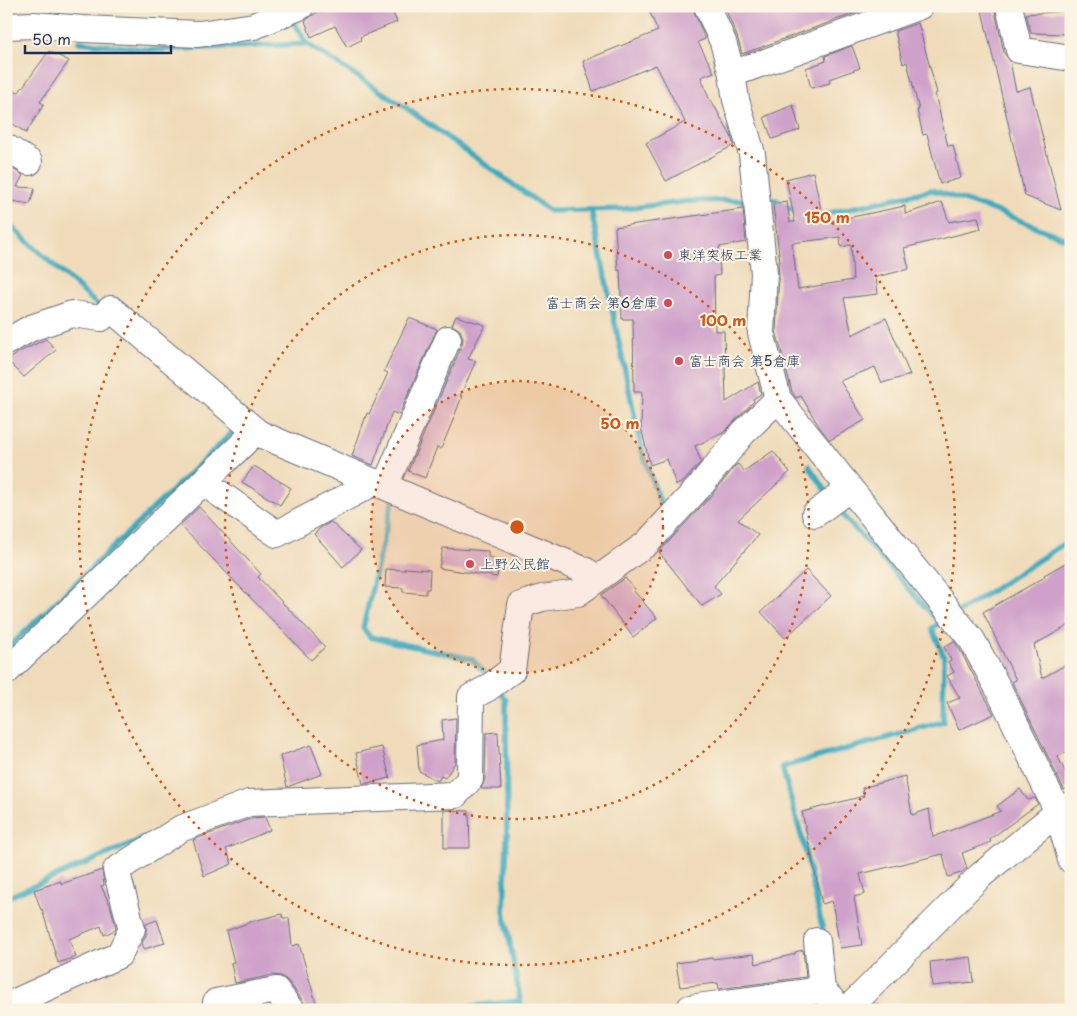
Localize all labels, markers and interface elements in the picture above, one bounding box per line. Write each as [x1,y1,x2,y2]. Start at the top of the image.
scale bar [25,22,171,54]
text: 50 m [32,27,71,50]
text: 150 m [804,205,850,228]
place label: 東洋突板工業 [678,244,762,265]
marker: 東洋突板工業 [662,249,674,261]
place label: 富士商会 第6倉庫 [546,292,658,313]
marker: 富士商会 第6倉庫 [662,297,674,309]
text: 100 m [700,308,746,331]
place label: 富士商会 第5倉庫 [689,350,801,371]
marker: 富士商会 第5倉庫 [673,355,685,367]
text: 50 m [601,411,639,434]
centre of rings [508,518,526,536]
place label: 上野公民館 [480,553,550,574]
marker: 上野公民館 [464,558,476,570]

